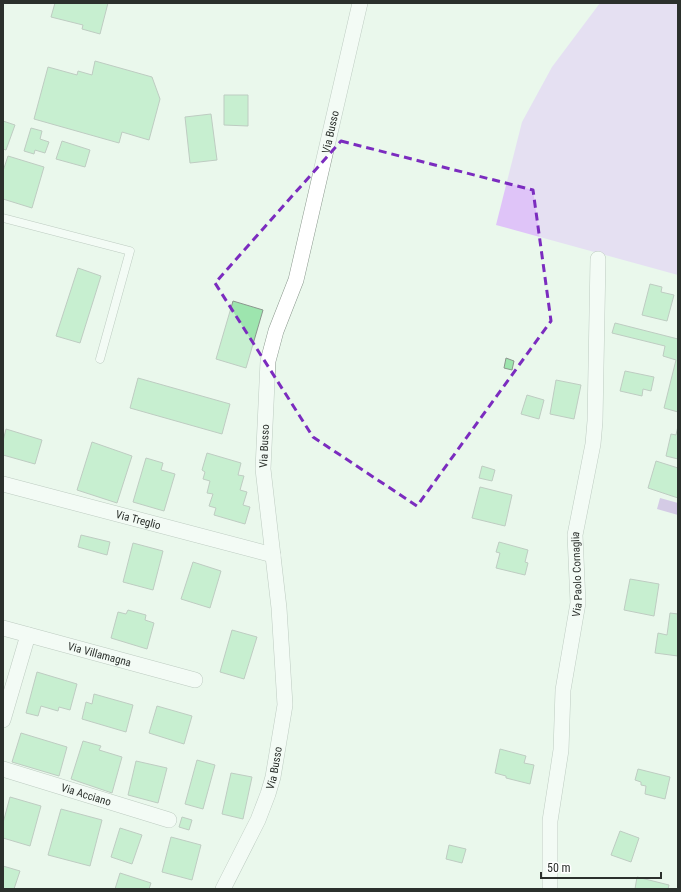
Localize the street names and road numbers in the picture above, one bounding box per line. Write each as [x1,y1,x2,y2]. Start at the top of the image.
street label: Via Busso [319,109,342,155]
street label: Via Busso [257,424,272,468]
street label: Via Treglio [114,508,163,532]
street label: Via Paolo Cornaglia [569,530,585,618]
street label: Via Villamagna [66,640,133,669]
street label: Via Busso [264,745,285,791]
street label: Via Acciano [59,781,113,809]

